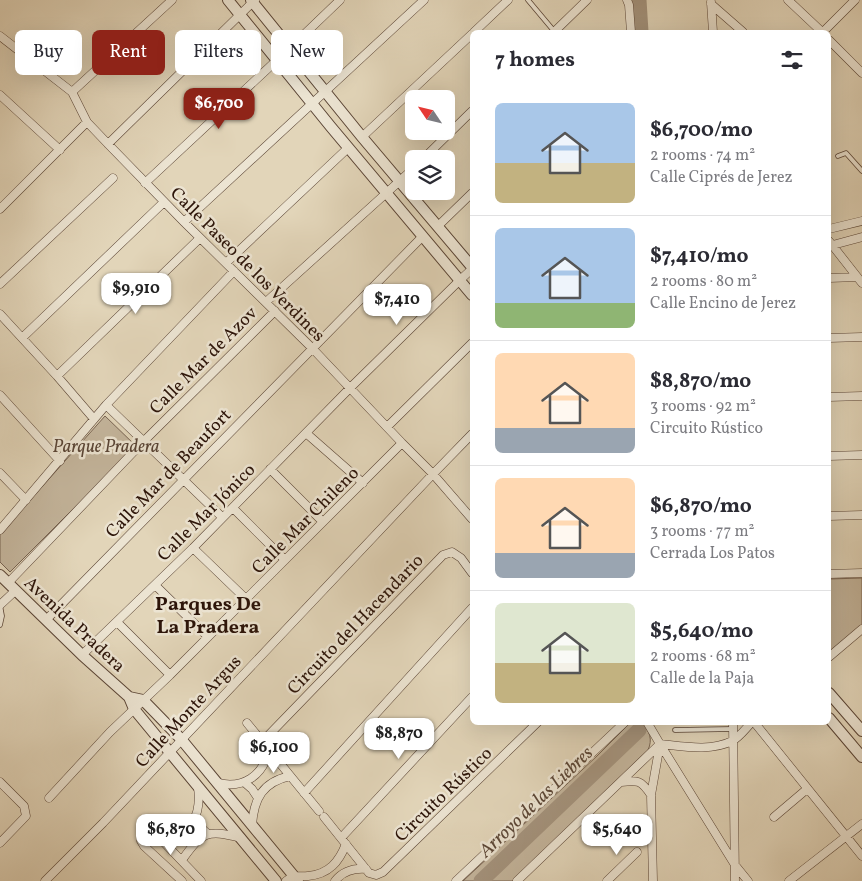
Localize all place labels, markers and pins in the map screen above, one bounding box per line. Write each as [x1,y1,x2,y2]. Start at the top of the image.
pin: $6,700 [178,88,260,130]
pin: $9,910 [95,272,177,315]
pin: $7,410 [356,284,438,326]
pin: $8,870 [358,718,440,760]
pin: $6,100 [233,732,315,774]
pin: $6,870 [130,814,212,856]
pin: $5,640 [576,814,658,856]

